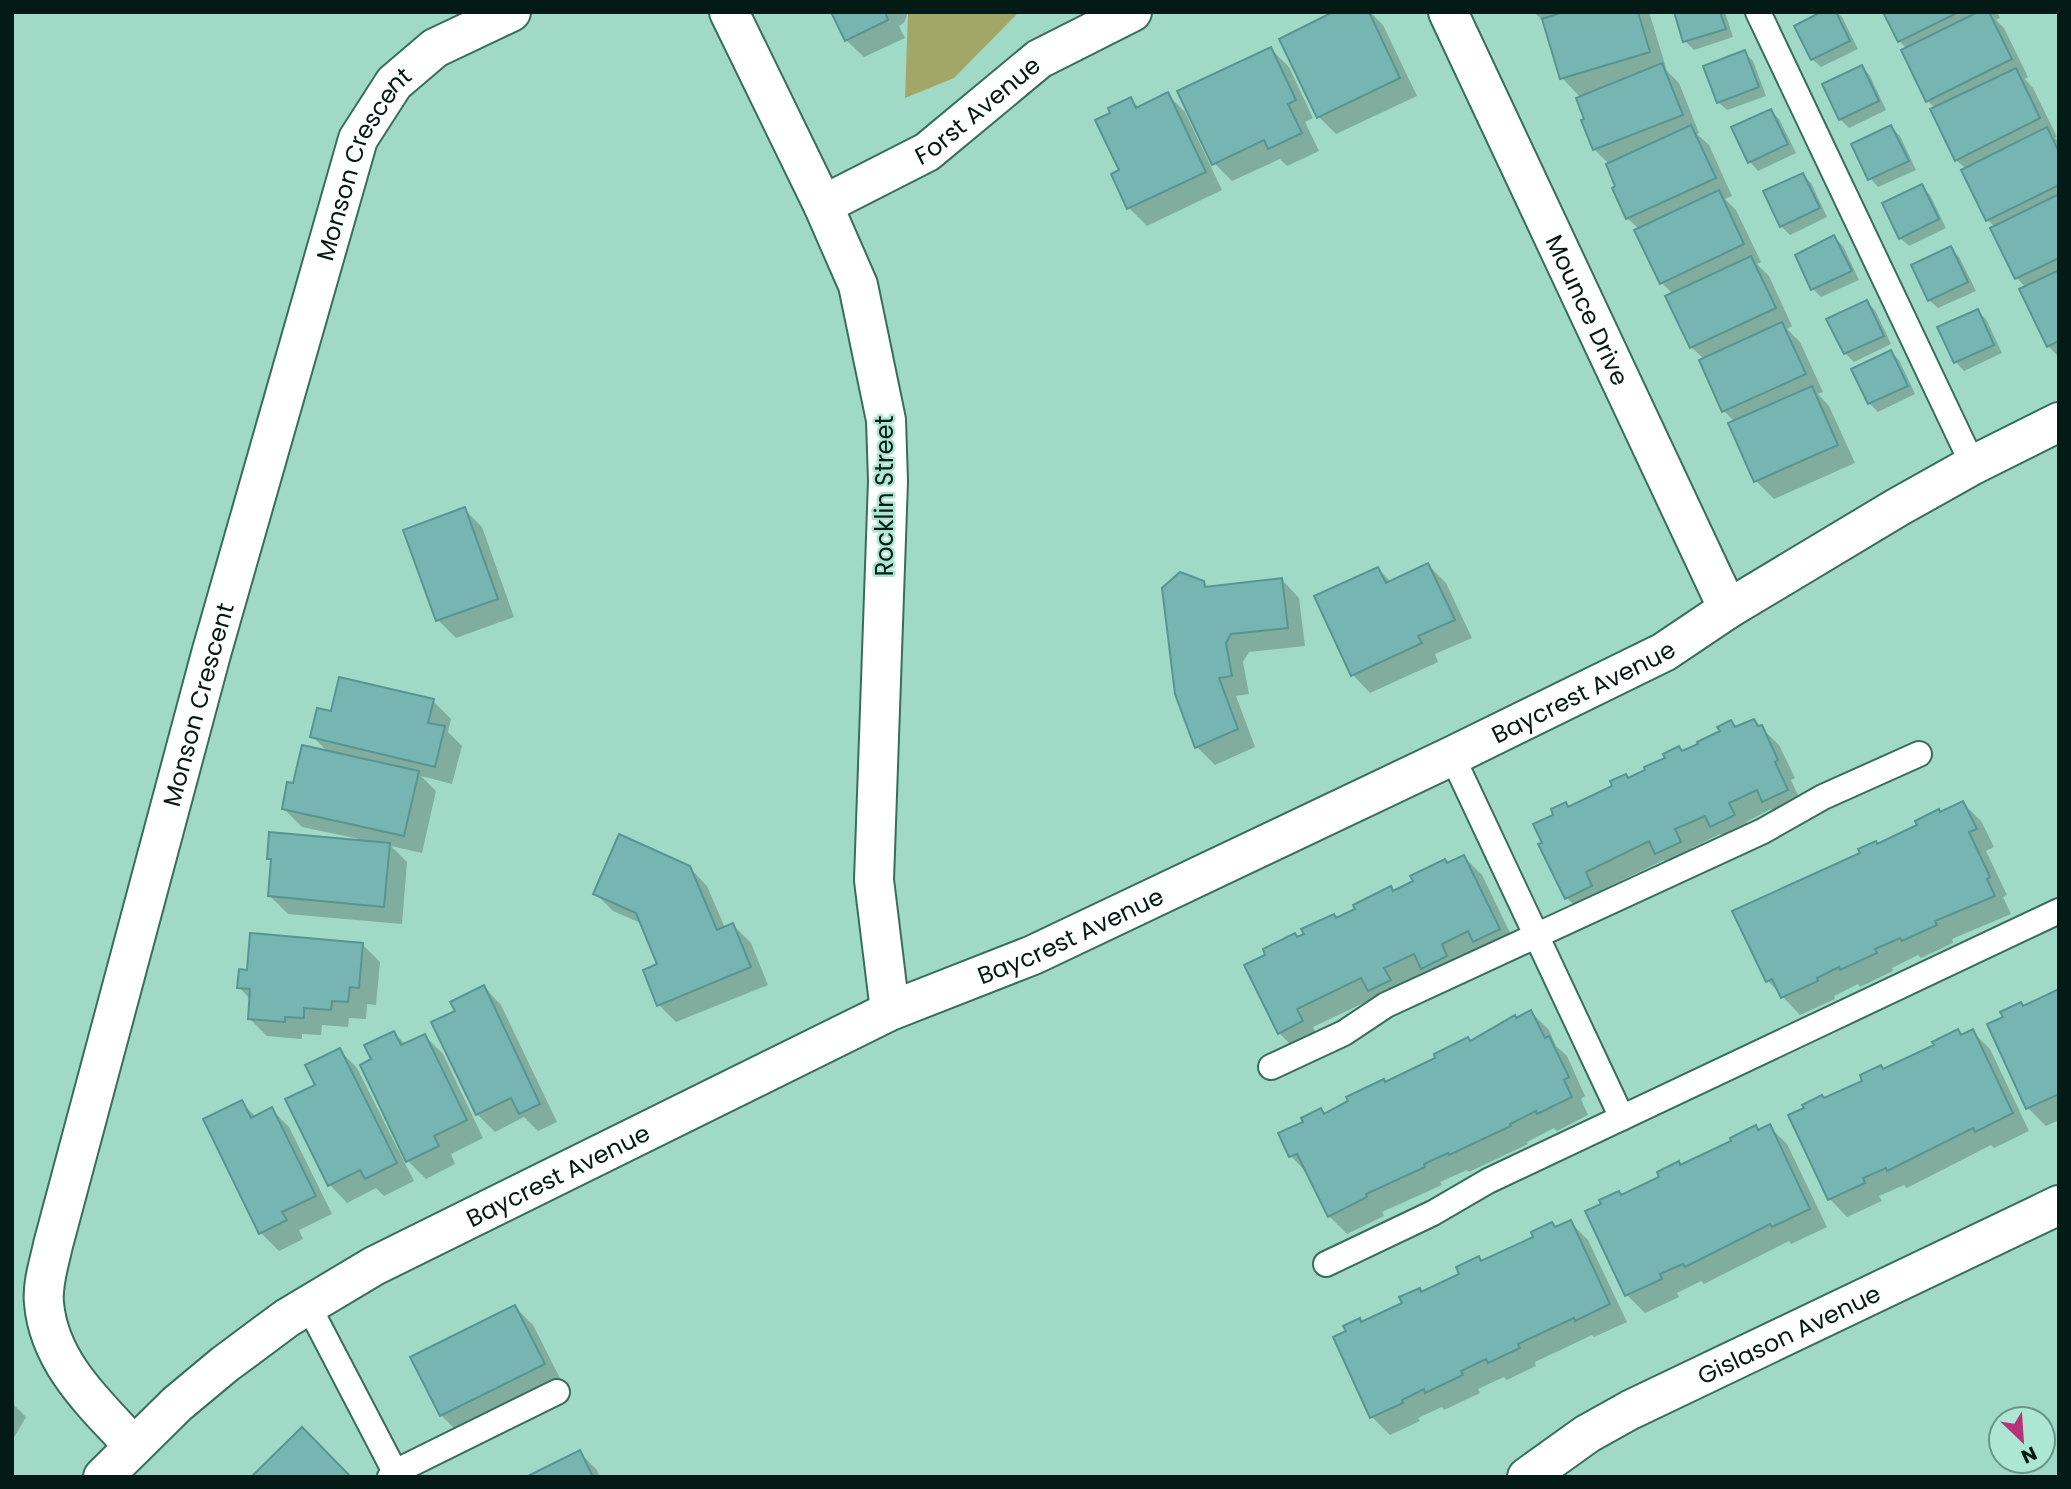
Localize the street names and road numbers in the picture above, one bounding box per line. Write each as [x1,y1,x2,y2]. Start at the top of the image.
street label: Forst Avenue [909,48,1047,172]
street label: Monson Crescent [308,59,418,264]
street label: Mounce Drive [1538,229,1637,391]
street label: Rocklin Street [868,416,901,576]
street label: Monson Crescent [154,599,241,810]
street label: Baycrest Avenue [1486,633,1682,751]
street label: Baycrest Avenue [972,879,1169,992]
street label: Baycrest Avenue [460,1116,655,1234]
street label: Gislason Avenue [1692,1276,1886,1392]

